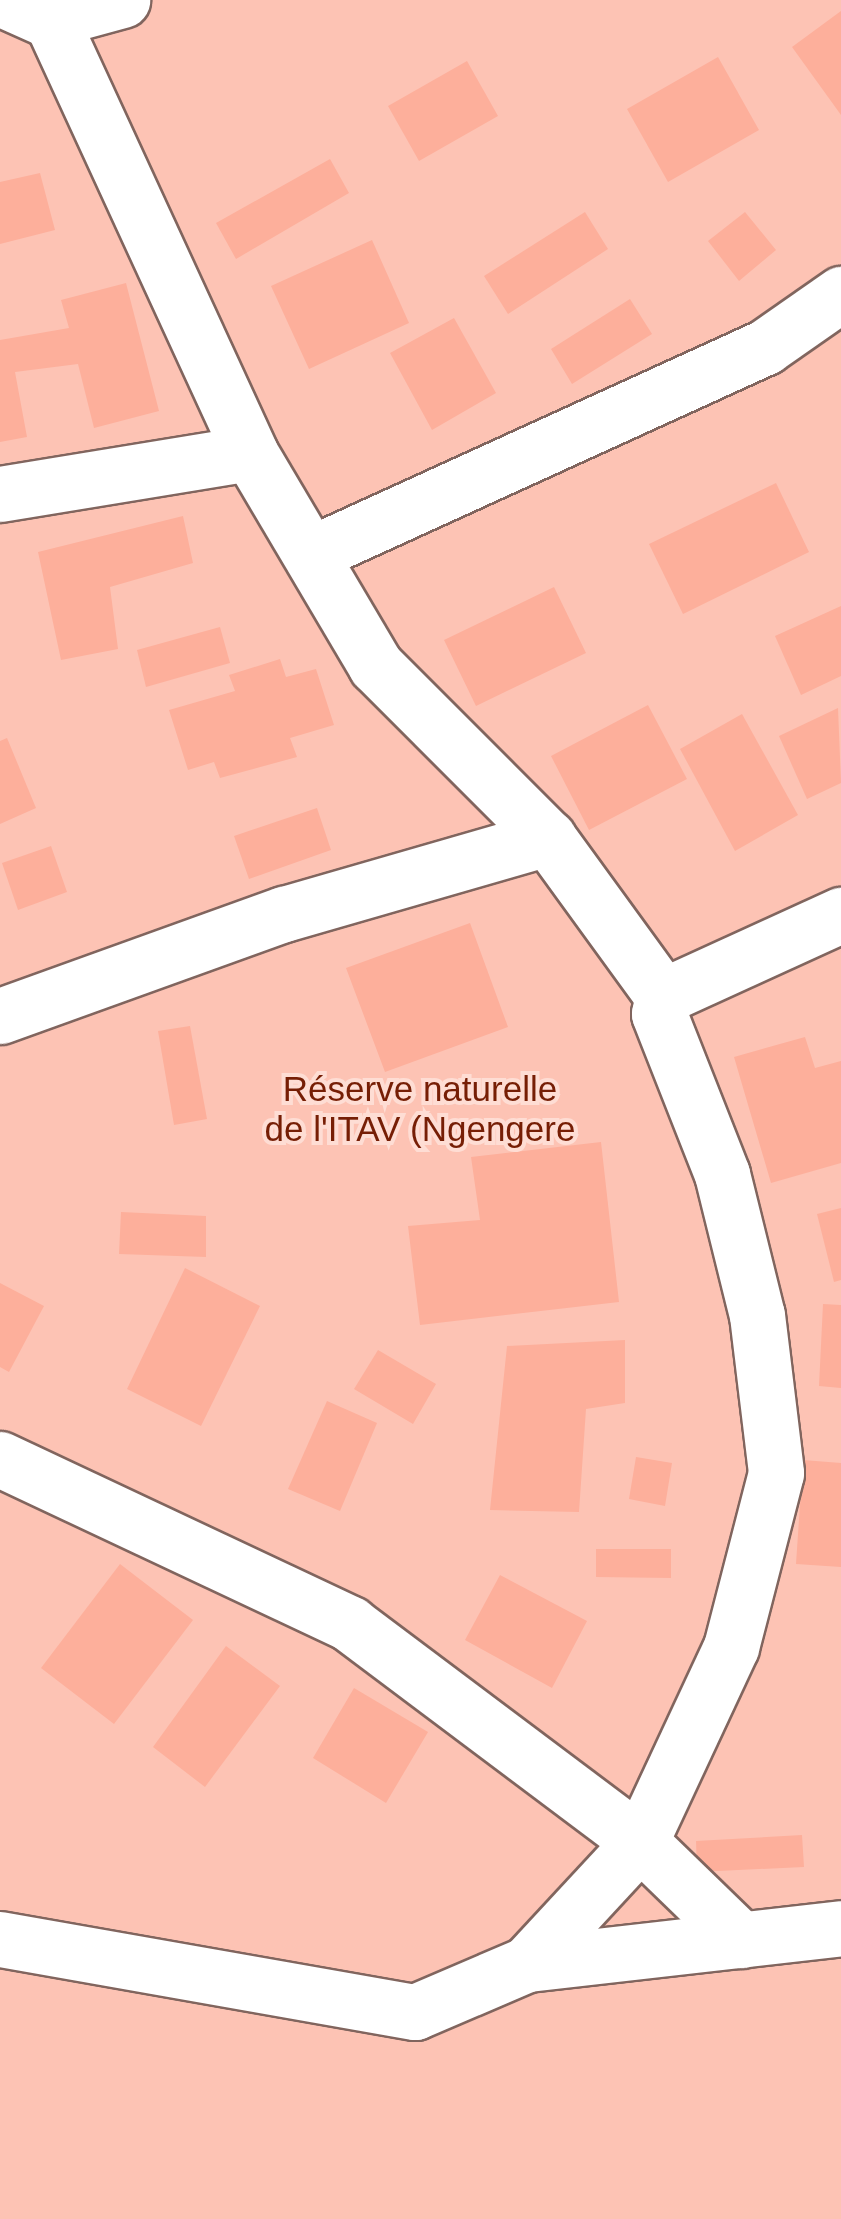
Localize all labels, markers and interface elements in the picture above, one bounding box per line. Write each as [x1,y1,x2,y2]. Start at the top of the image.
park label: Réserve naturelle de l'ITAV (Ngengere [265,1068,575,1150]

